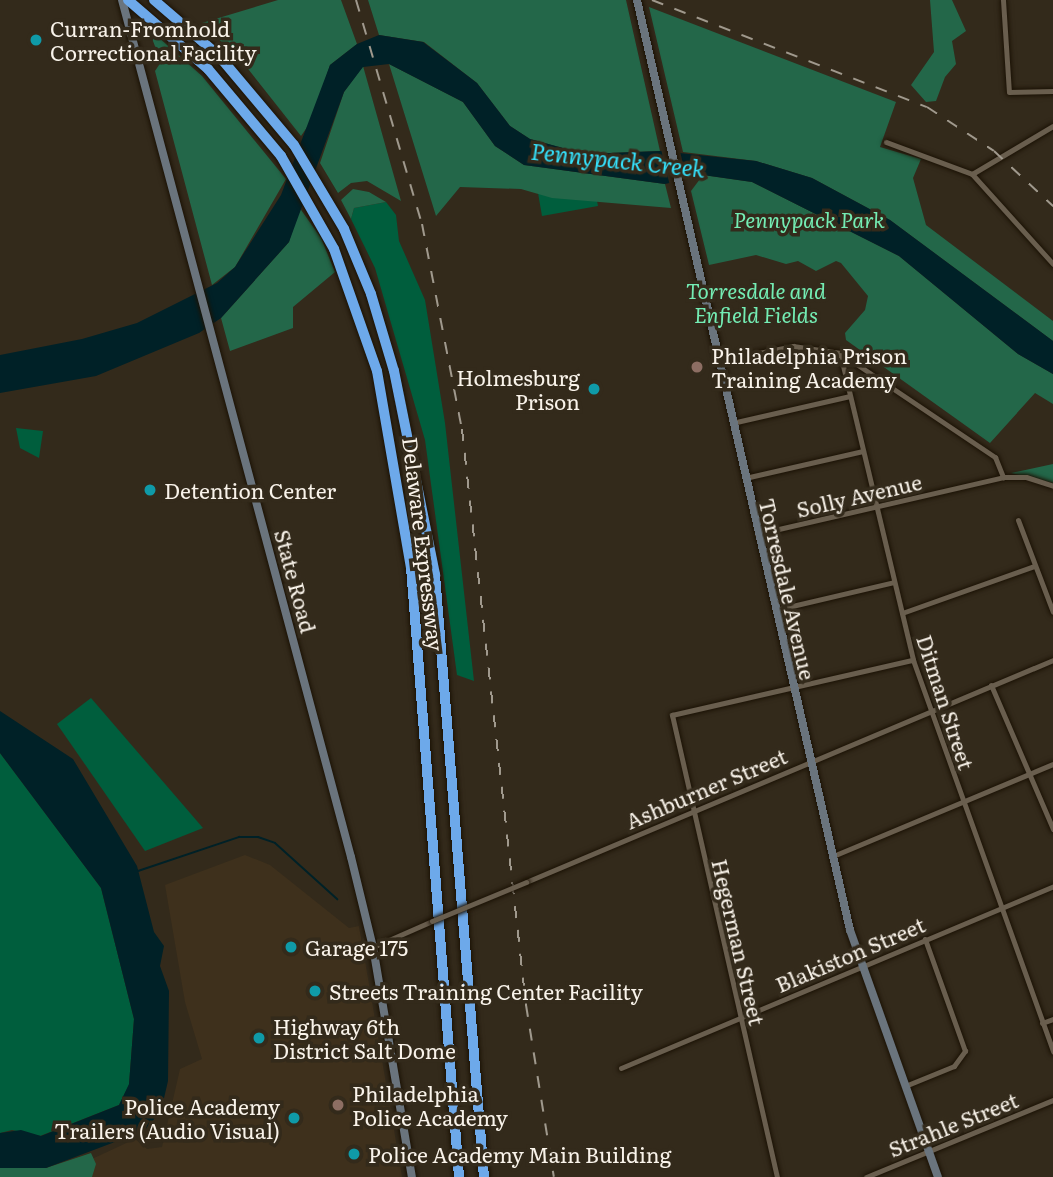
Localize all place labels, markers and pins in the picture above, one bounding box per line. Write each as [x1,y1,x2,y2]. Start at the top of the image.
place label: Curran-Fromhold Correctional Facility [50,15,256,65]
marker: Curran-Fromhold Correctional Facility [28,32,44,48]
place label: Philadelphia Prison Training Academy [711,342,907,392]
marker: Philadelphia Prison Training Academy [689,359,705,375]
place label: Holmesburg Prison [456,364,580,414]
marker: Holmesburg Prison [586,381,602,397]
place label: Detention Center [164,477,336,503]
marker: Detention Center [142,482,158,498]
place label: Garage 175 [305,934,408,960]
marker: Garage 175 [283,939,299,955]
place label: Streets Training Center Facility [329,978,643,1004]
marker: Streets Training Center Facility [307,983,323,999]
place label: Highway 6th District Salt Dome [273,1013,456,1063]
marker: Highway 6th District Salt Dome [251,1030,267,1046]
place label: Philadelphia Police Academy [352,1080,508,1130]
place label: Police Academy Trailers (Audio Visual) [54,1093,280,1143]
marker: Philadelphia Police Academy [330,1097,346,1113]
marker: Police Academy Trailers (Audio Visual) [286,1110,302,1126]
place label: Police Academy Main Building [368,1141,671,1167]
marker: Police Academy Main Building [346,1146,362,1162]

